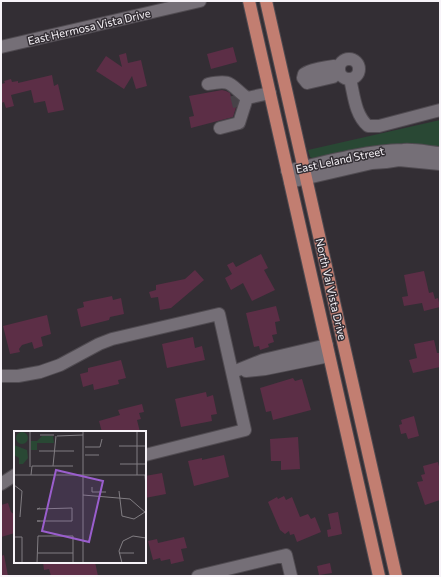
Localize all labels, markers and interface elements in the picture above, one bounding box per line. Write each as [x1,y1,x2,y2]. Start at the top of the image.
street label: East Hermosa Vista Drive [26,6,152,47]
street label: East Leland Street [294,144,386,175]
street label: North Val Vista Drive [313,237,350,341]
inset map [14,431,146,563]

